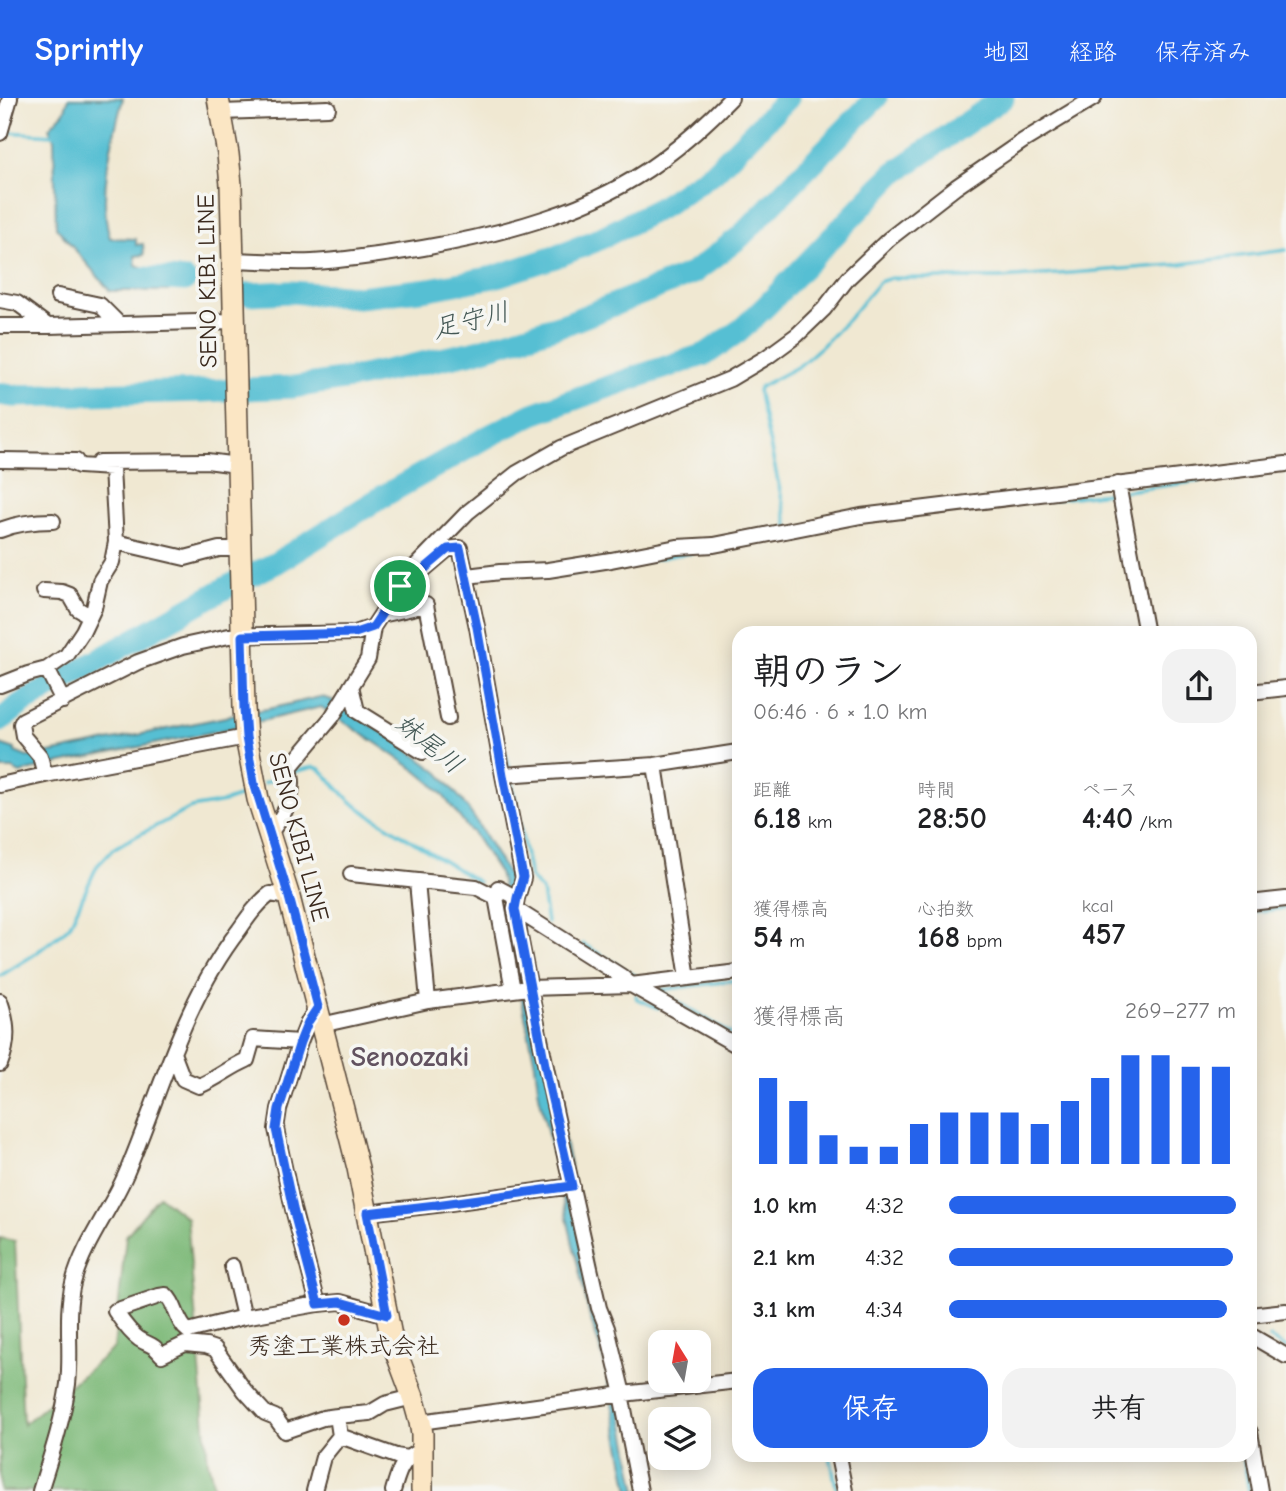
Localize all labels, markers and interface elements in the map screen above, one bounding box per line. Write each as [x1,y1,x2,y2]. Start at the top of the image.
text: Sprintly [35,30,143,68]
text: 地図 [983,38,1031,66]
text: 経路 [1069,38,1117,66]
text: 保存済み [1155,38,1251,66]
street label: SENO KIBI LINE [191,194,223,368]
water label: 足守川 [430,297,512,345]
pin [370,556,430,616]
icon: arrive [381,567,419,605]
button: share [1162,649,1236,723]
text: 朝のラン [753,650,905,694]
text: 06:46 · 6 × 1.0 km [753,698,928,725]
water label: 妹尾川 [389,708,469,780]
street label: SENO KIBI LINE [263,749,335,925]
text: 距離 [753,779,791,801]
text: 時間 [917,779,955,801]
text: ペース [1082,779,1138,801]
text: 6.18 [753,801,801,836]
text: 28:50 [917,801,987,836]
text: 4:40 [1082,801,1133,836]
text: km [801,811,833,833]
text: /km [1133,811,1173,833]
text: kcal [1082,895,1114,917]
text: 獲得標高 [753,898,829,920]
text: 心拍数 [917,898,974,920]
text: 457 [1082,917,1125,952]
text: 54 [753,920,783,955]
text: 168 [917,920,960,955]
text: m [783,930,805,952]
text: bpm [960,930,1003,952]
text: 269–277 m [1125,997,1236,1024]
text: 獲得標高 [753,1003,845,1030]
district label: Senoozaki [351,1041,469,1073]
text: 1.0 km [753,1192,817,1219]
text: 4:32 [865,1192,904,1219]
text: 2.1 km [753,1244,815,1271]
text: 4:32 [865,1244,904,1271]
text: 3.1 km [753,1296,815,1323]
text: 4:34 [865,1296,903,1323]
marker: 秀塗工業株式会社 [336,1312,352,1328]
north arrow [648,1330,710,1393]
map controls [648,1330,711,1470]
place label: 秀塗工業株式会社 [248,1332,440,1360]
button: 保存 [753,1368,988,1448]
button: 共有 [1002,1368,1236,1448]
button: layers [648,1407,711,1470]

